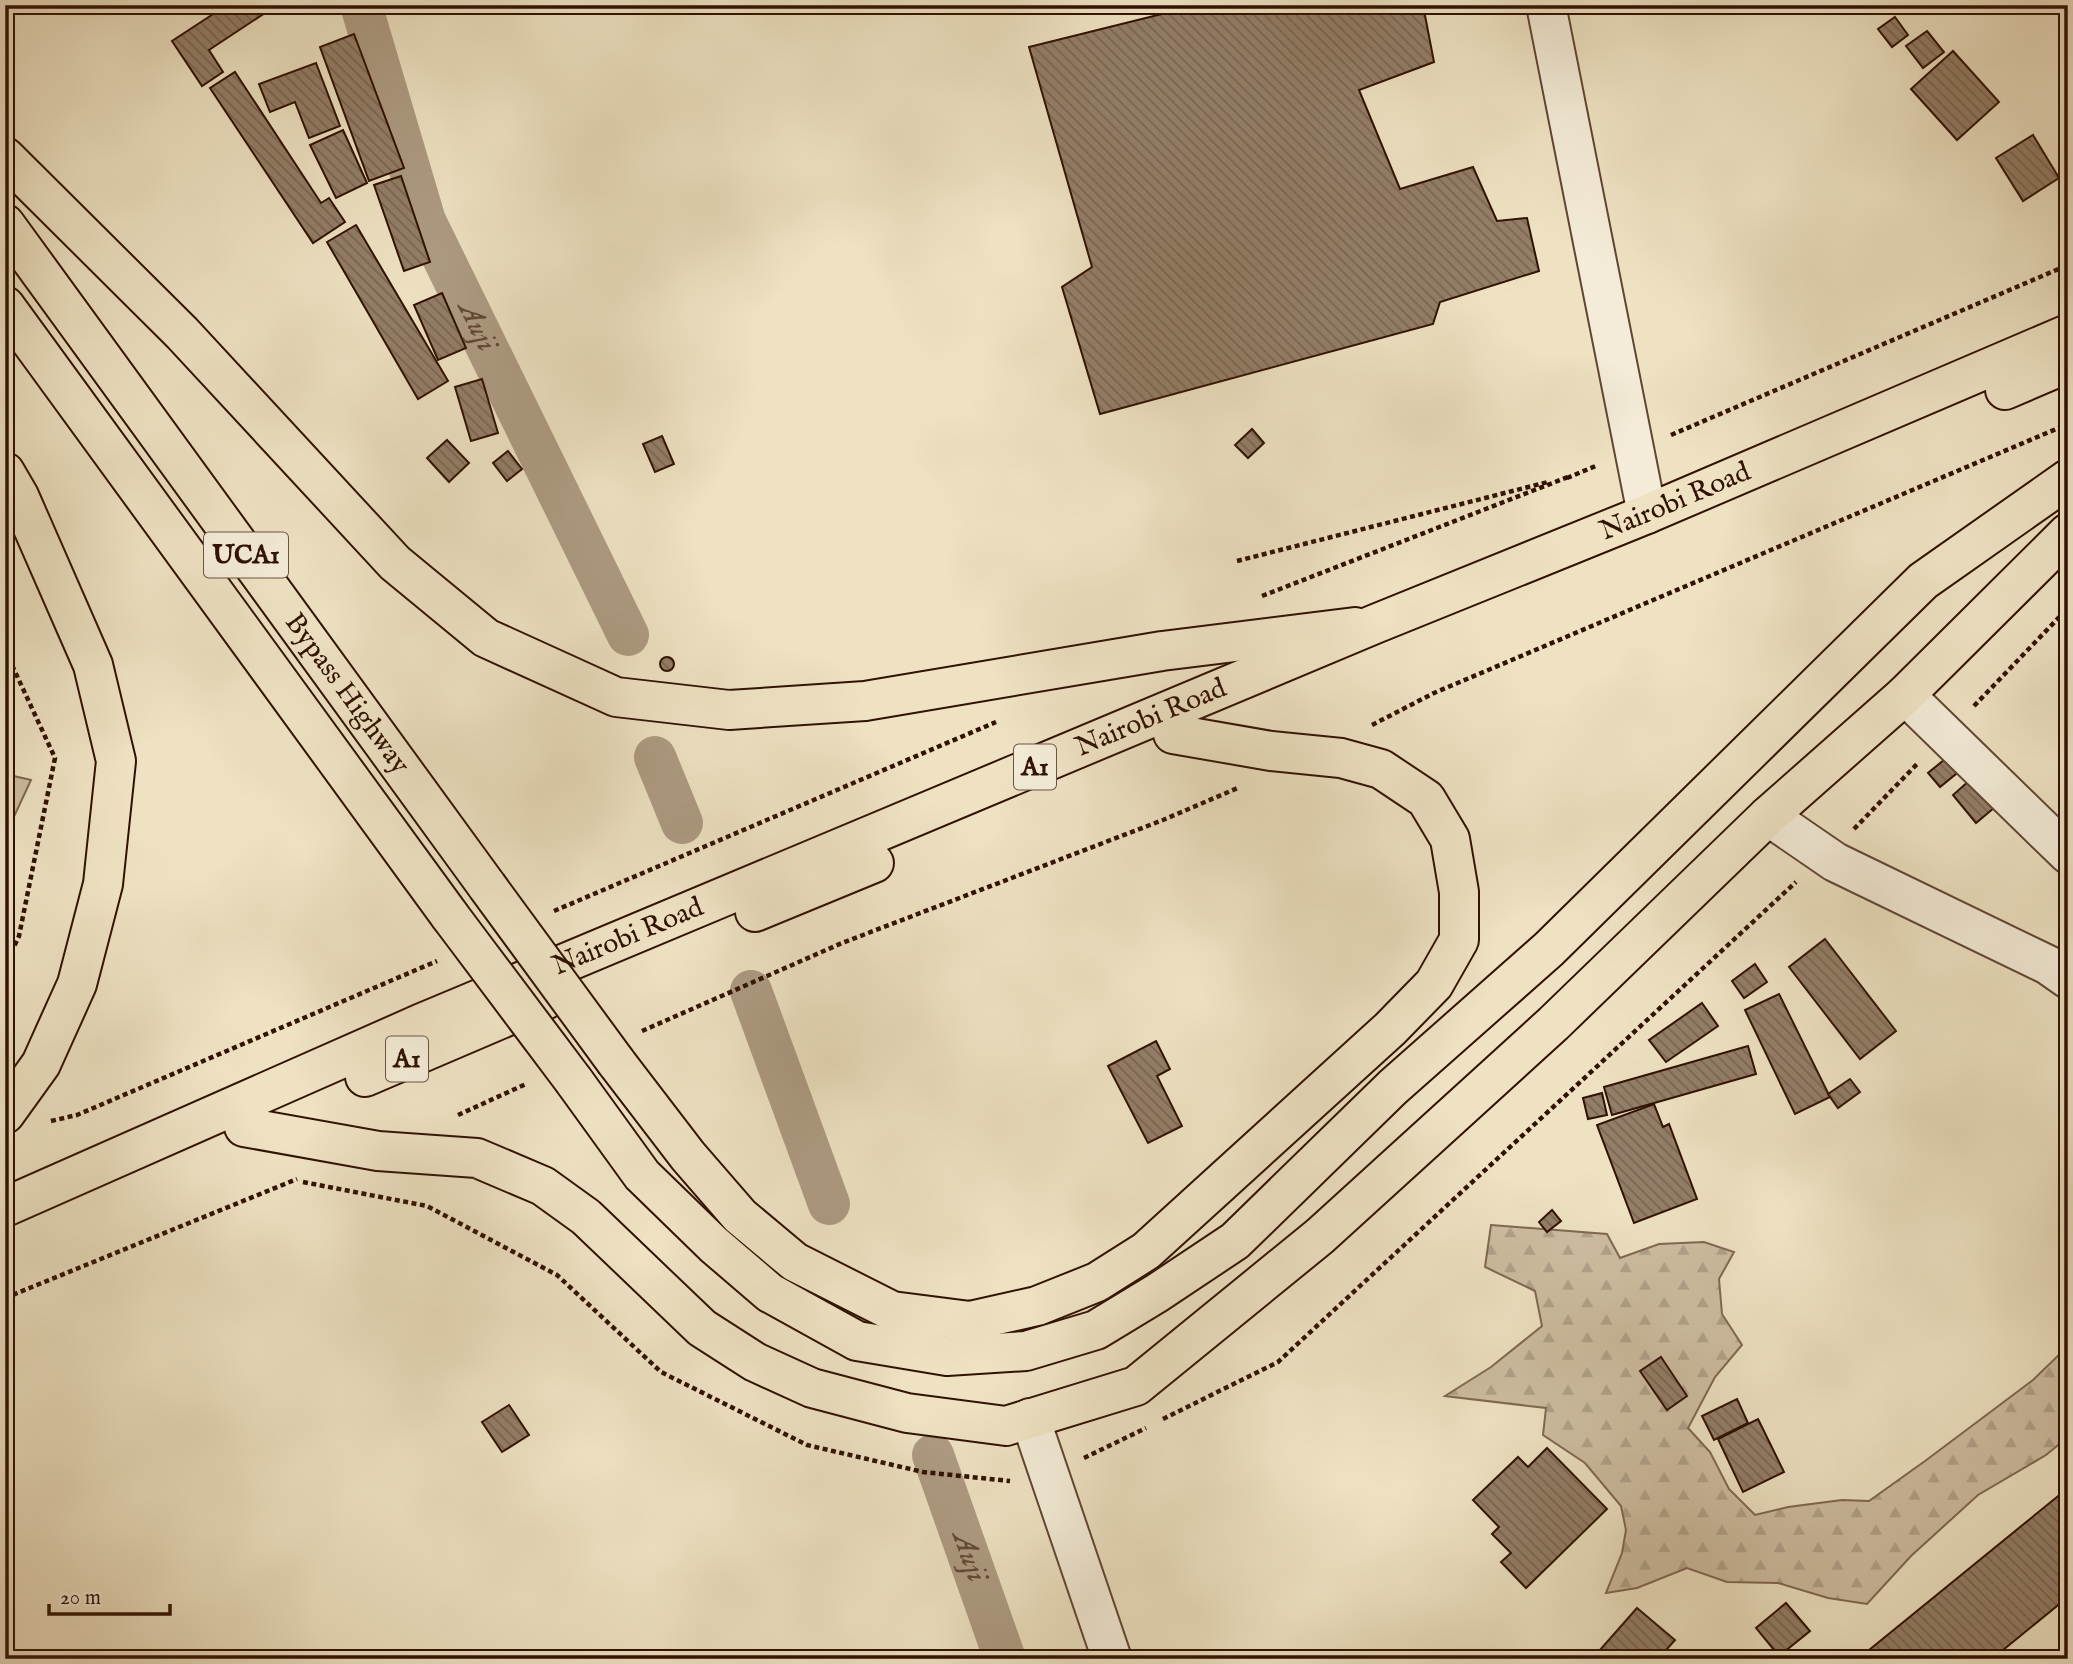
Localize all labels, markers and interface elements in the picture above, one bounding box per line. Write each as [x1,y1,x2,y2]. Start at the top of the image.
water label: Auji [447,293,506,360]
street label: Nairobi Road [1595,454,1756,549]
road number: UCA1 [204,533,288,578]
street label: Bypass Highway [277,606,417,781]
street label: Nairobi Road [1070,671,1232,765]
road number: A1 [1014,744,1056,790]
street label: Nairobi Road [547,890,709,984]
road number: A1 [386,1036,428,1082]
water label: Auji [942,1524,996,1589]
scale bar [49,1573,170,1617]
text: 20 m [60,1585,101,1612]

